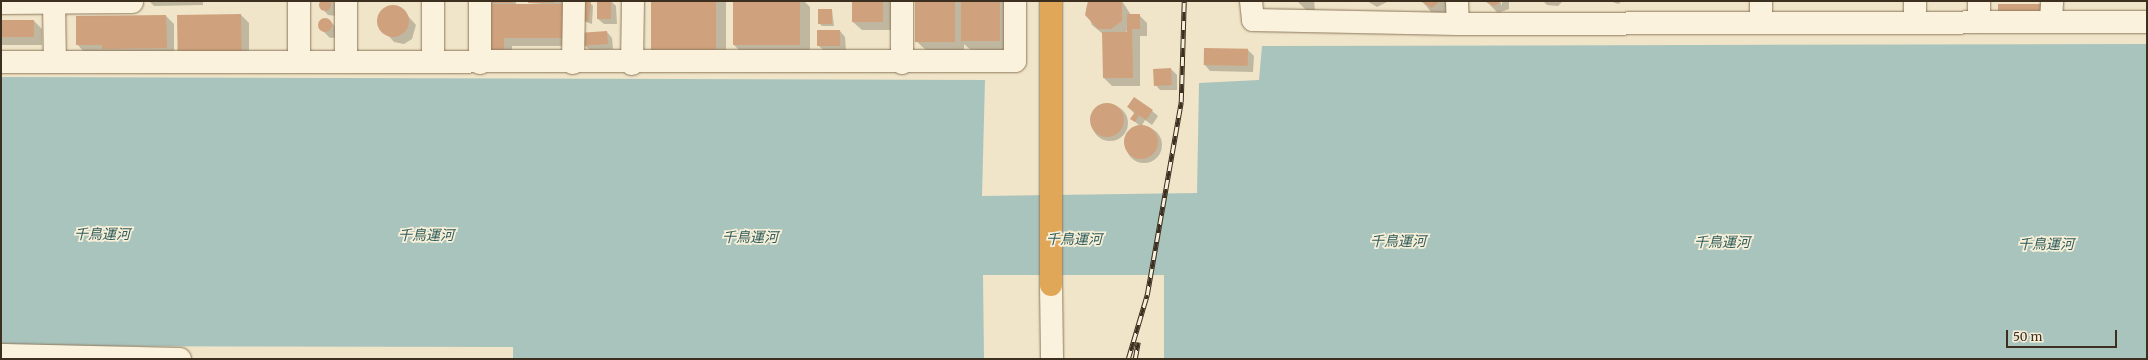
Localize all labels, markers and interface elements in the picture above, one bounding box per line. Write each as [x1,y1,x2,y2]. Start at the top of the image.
water label: 千鳥運河 [74,226,130,242]
water label: 千鳥運河 [398,227,454,243]
water label: 千鳥運河 [722,229,778,245]
water label: 千鳥運河 [1046,231,1102,247]
water label: 千鳥運河 [1370,233,1426,249]
water label: 千鳥運河 [1694,234,1750,250]
water label: 千鳥運河 [2018,236,2074,252]
scale bar [2008,322,2119,348]
text: 50 m [2013,329,2042,344]

